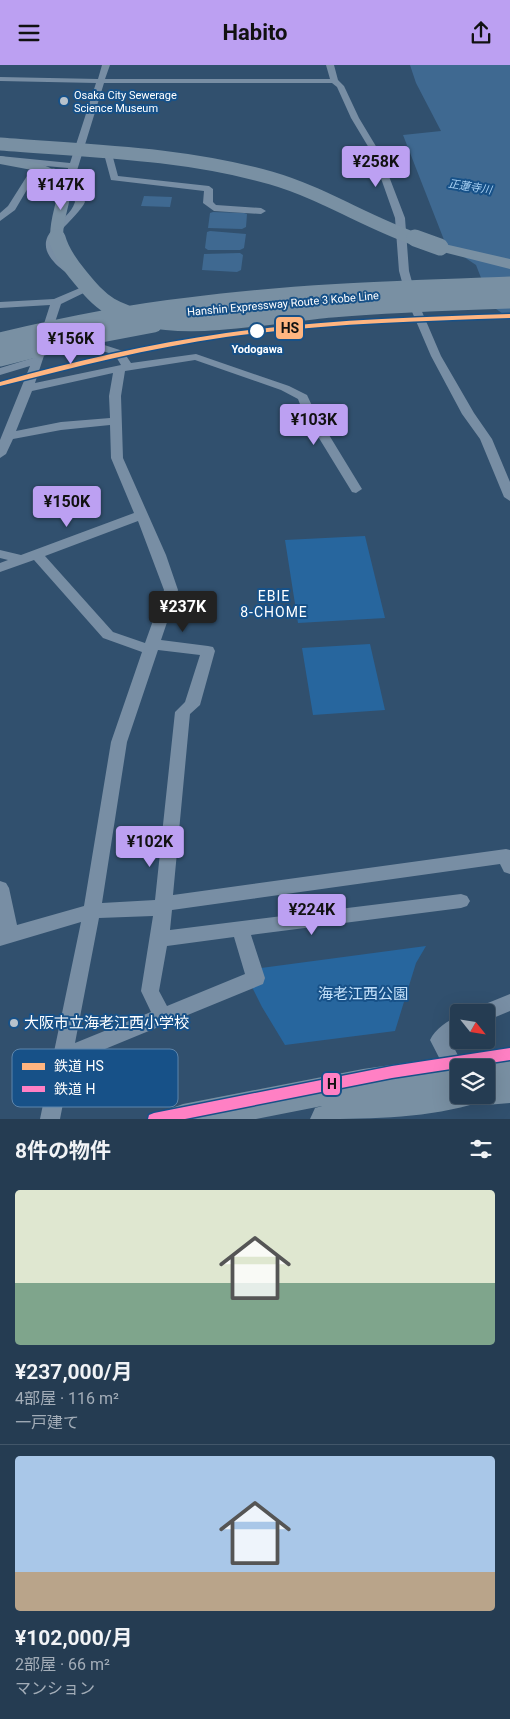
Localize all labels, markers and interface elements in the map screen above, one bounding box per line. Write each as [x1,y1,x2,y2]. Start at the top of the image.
icon: menu [15,19,43,47]
icon: share [467,19,495,47]
text: Habito [222,20,288,45]
place label: Osaka City Sewerage Science Museum [74,89,177,115]
marker: Osaka City Sewerage Science Museum [58,95,70,107]
pin: ¥258K [341,145,411,188]
text: ¥258K [353,152,399,171]
pin: ¥147K [26,169,96,211]
text: ¥147K [38,175,84,194]
water label: 正蓮寺川 [447,177,494,197]
street label: Hanshin Expressway Route 3 Kobe Line [187,289,380,319]
line badge: HS [275,316,304,340]
text: HS [281,320,300,336]
marker: Yodogawa [248,322,266,340]
pin: ¥156K [36,323,106,365]
text: ¥156K [48,329,94,348]
place label: Yodogawa [231,343,283,356]
pin: ¥103K [279,403,349,446]
text: ¥103K [291,410,337,429]
pin: ¥150K [32,485,102,528]
text: ¥150K [44,492,90,511]
district label: EBIE 8-CHOME [240,588,308,620]
pin: ¥237K [148,591,218,633]
text: ¥237K [160,597,206,616]
pin: ¥102K [115,825,185,868]
text: ¥102K [127,832,173,851]
pin: ¥224K [277,893,347,936]
text: ¥224K [289,900,335,919]
park label: 海老江西公園 [318,985,408,1003]
north arrow [450,1004,495,1049]
map controls [450,1004,495,1104]
place label: 大阪市立海老江西小学校 [24,1014,189,1032]
marker: 大阪市立海老江西小学校 [8,1017,20,1029]
legend [12,1049,178,1107]
text: 鉄道 HS [54,1058,104,1074]
button: layers [450,1059,495,1104]
line badge: H [322,1072,341,1096]
text: H [327,1076,337,1092]
text: 鉄道 H [54,1081,95,1097]
icon: filters [467,1135,495,1163]
text: 8件の物件 [15,1139,111,1163]
icon: home [210,1223,300,1313]
text: ¥237,000/月 [15,1360,133,1384]
text: 4部屋 · 116 m² [15,1389,119,1408]
text: 一戸建て [15,1413,79,1432]
icon: home [210,1488,300,1578]
text: ¥102,000/月 [15,1626,133,1650]
text: 2部屋 · 66 m² [15,1655,110,1674]
text: マンション [15,1679,95,1698]

